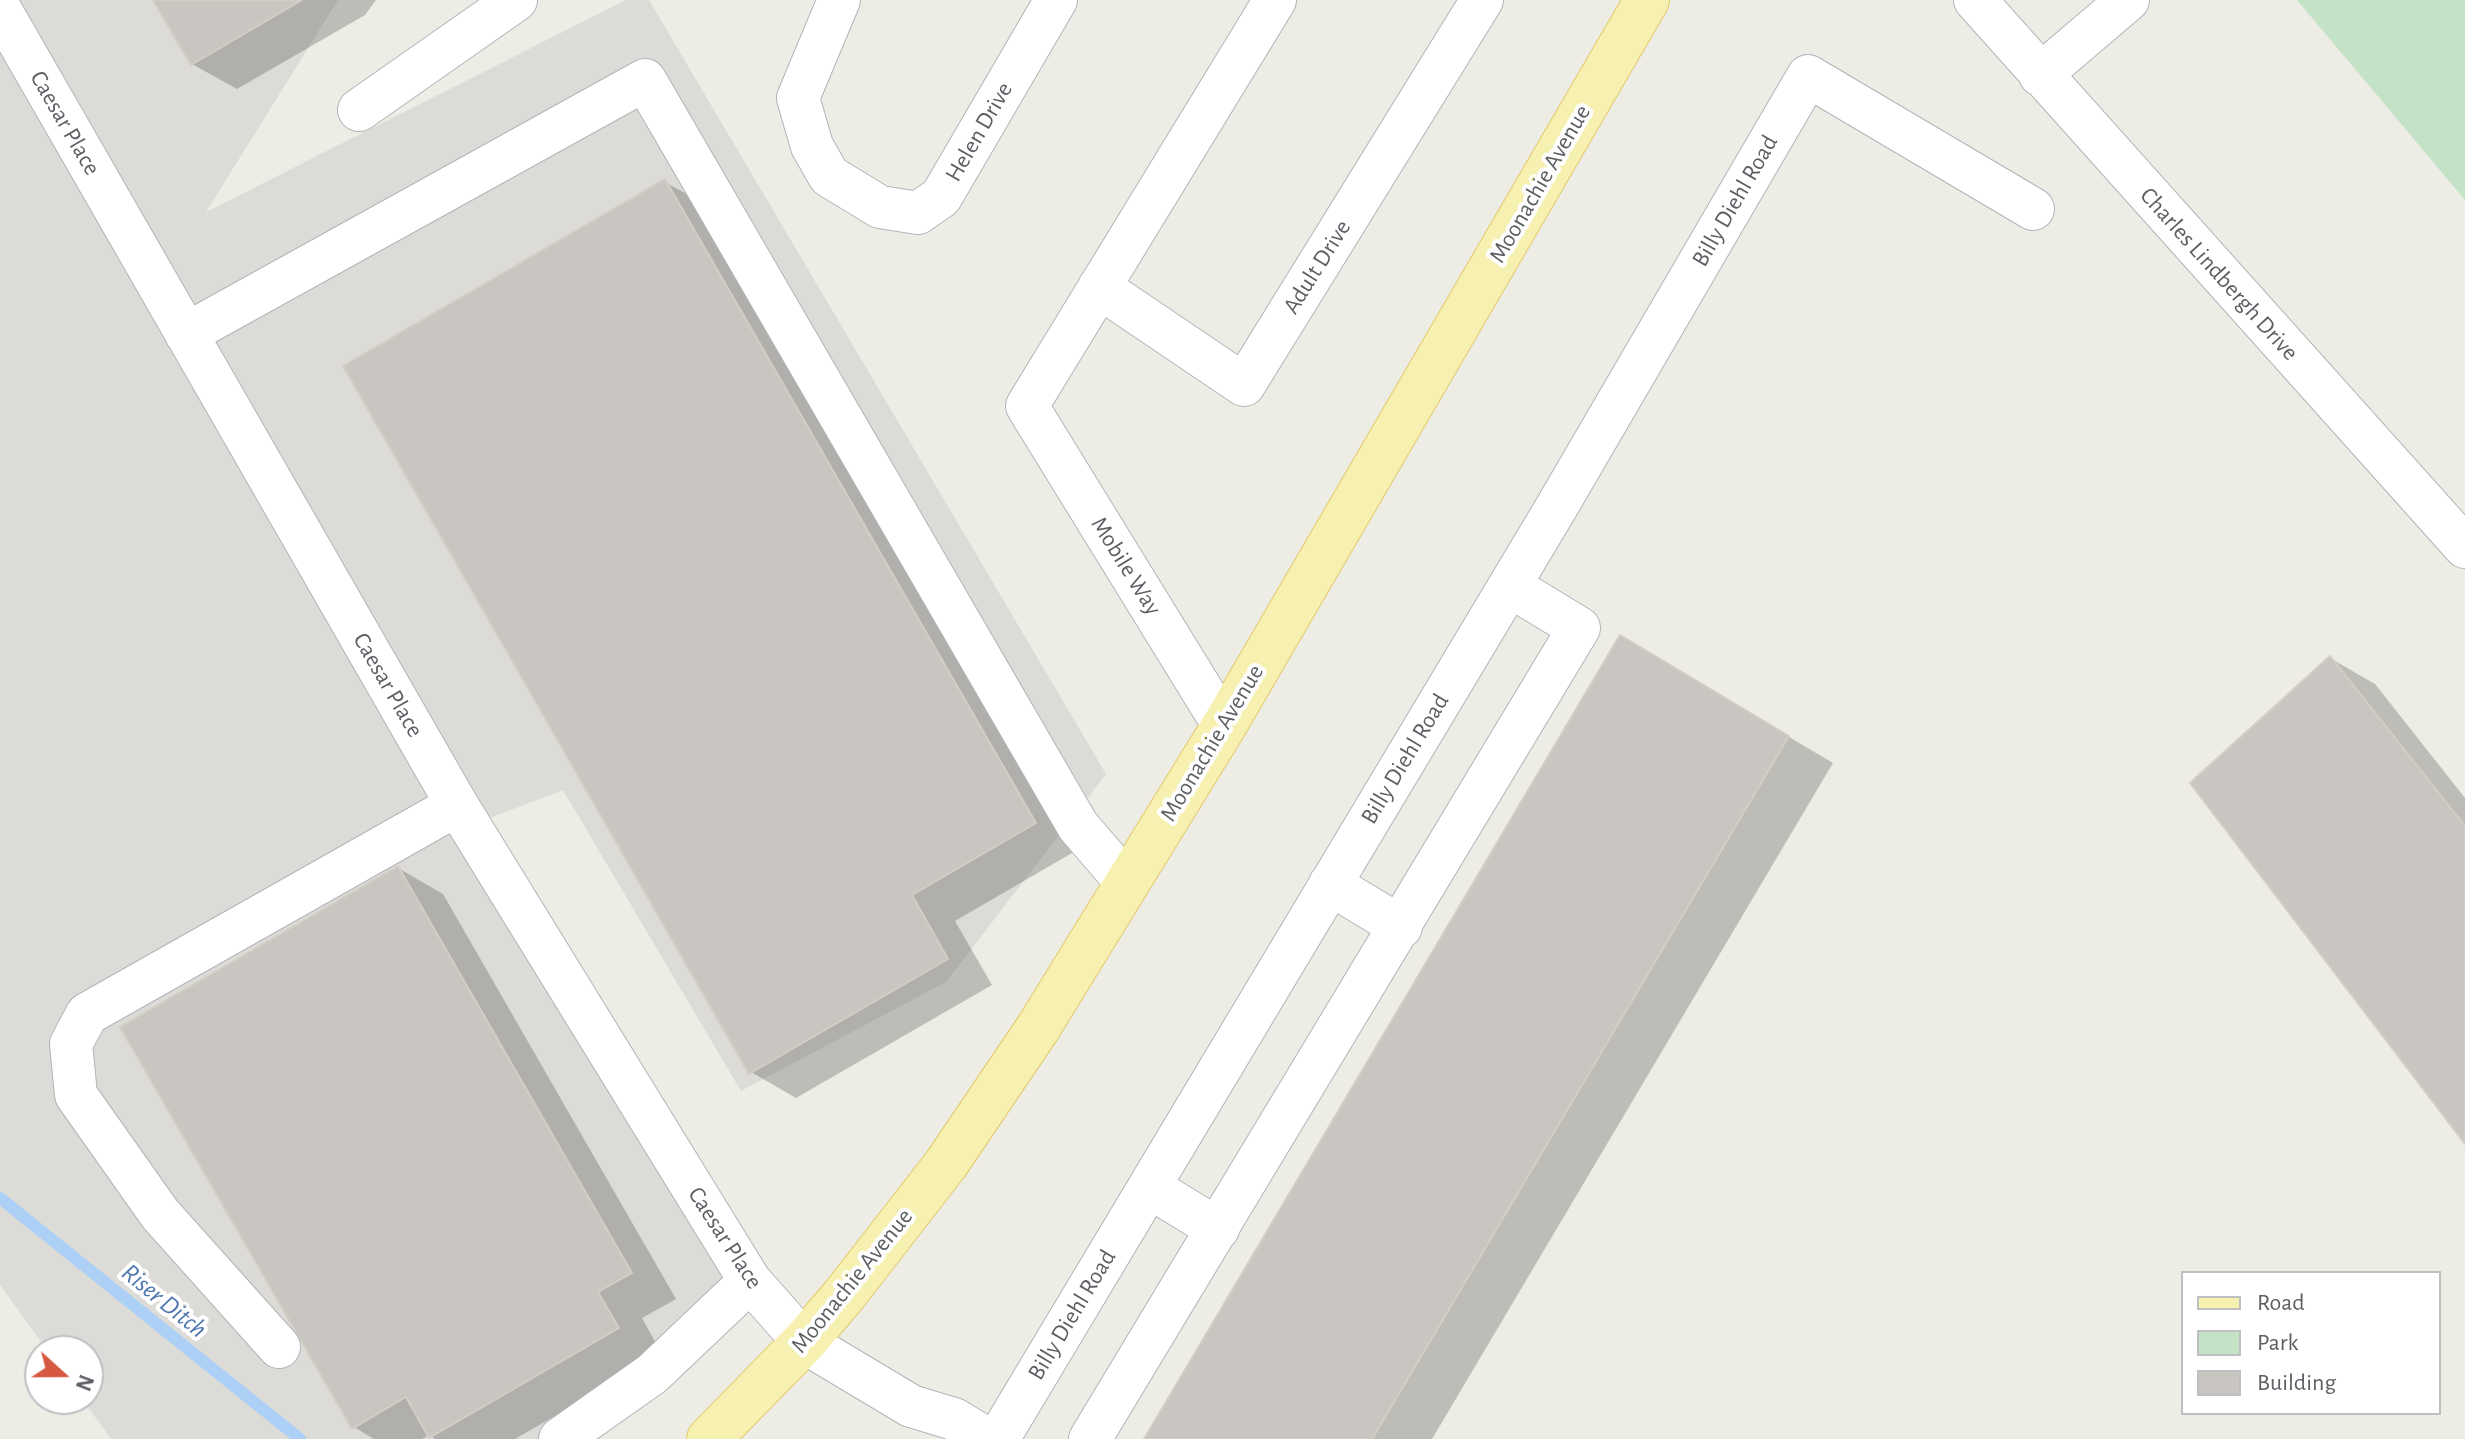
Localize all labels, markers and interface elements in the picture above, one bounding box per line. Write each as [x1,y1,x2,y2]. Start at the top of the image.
street label: Caesar Place [24,66,106,180]
street label: Helen Drive [939,77,1019,187]
street label: Moonachie Avenue [1483,100,1597,268]
street label: Billy Diehl Road [1686,130,1784,272]
street label: Charles Lindbergh Drive [2134,181,2304,367]
street label: Adult Drive [1277,215,1357,319]
street label: Mobile Way [1085,512,1167,620]
street label: Caesar Place [347,628,429,742]
street label: Moonachie Avenue [1154,659,1270,827]
street label: Billy Diehl Road [1355,688,1455,830]
street label: Caesar Place [681,1182,769,1294]
street label: Moonachie Avenue [785,1203,919,1359]
street label: Billy Diehl Road [1022,1244,1122,1386]
water label: Riser Ditch [115,1257,213,1345]
legend [2181,1271,2441,1415]
text: Road [2257,1291,2305,1315]
text: Park [2257,1331,2298,1355]
north arrow [24,1335,104,1415]
text: Building [2257,1371,2336,1395]
text: N [72,1372,98,1394]

